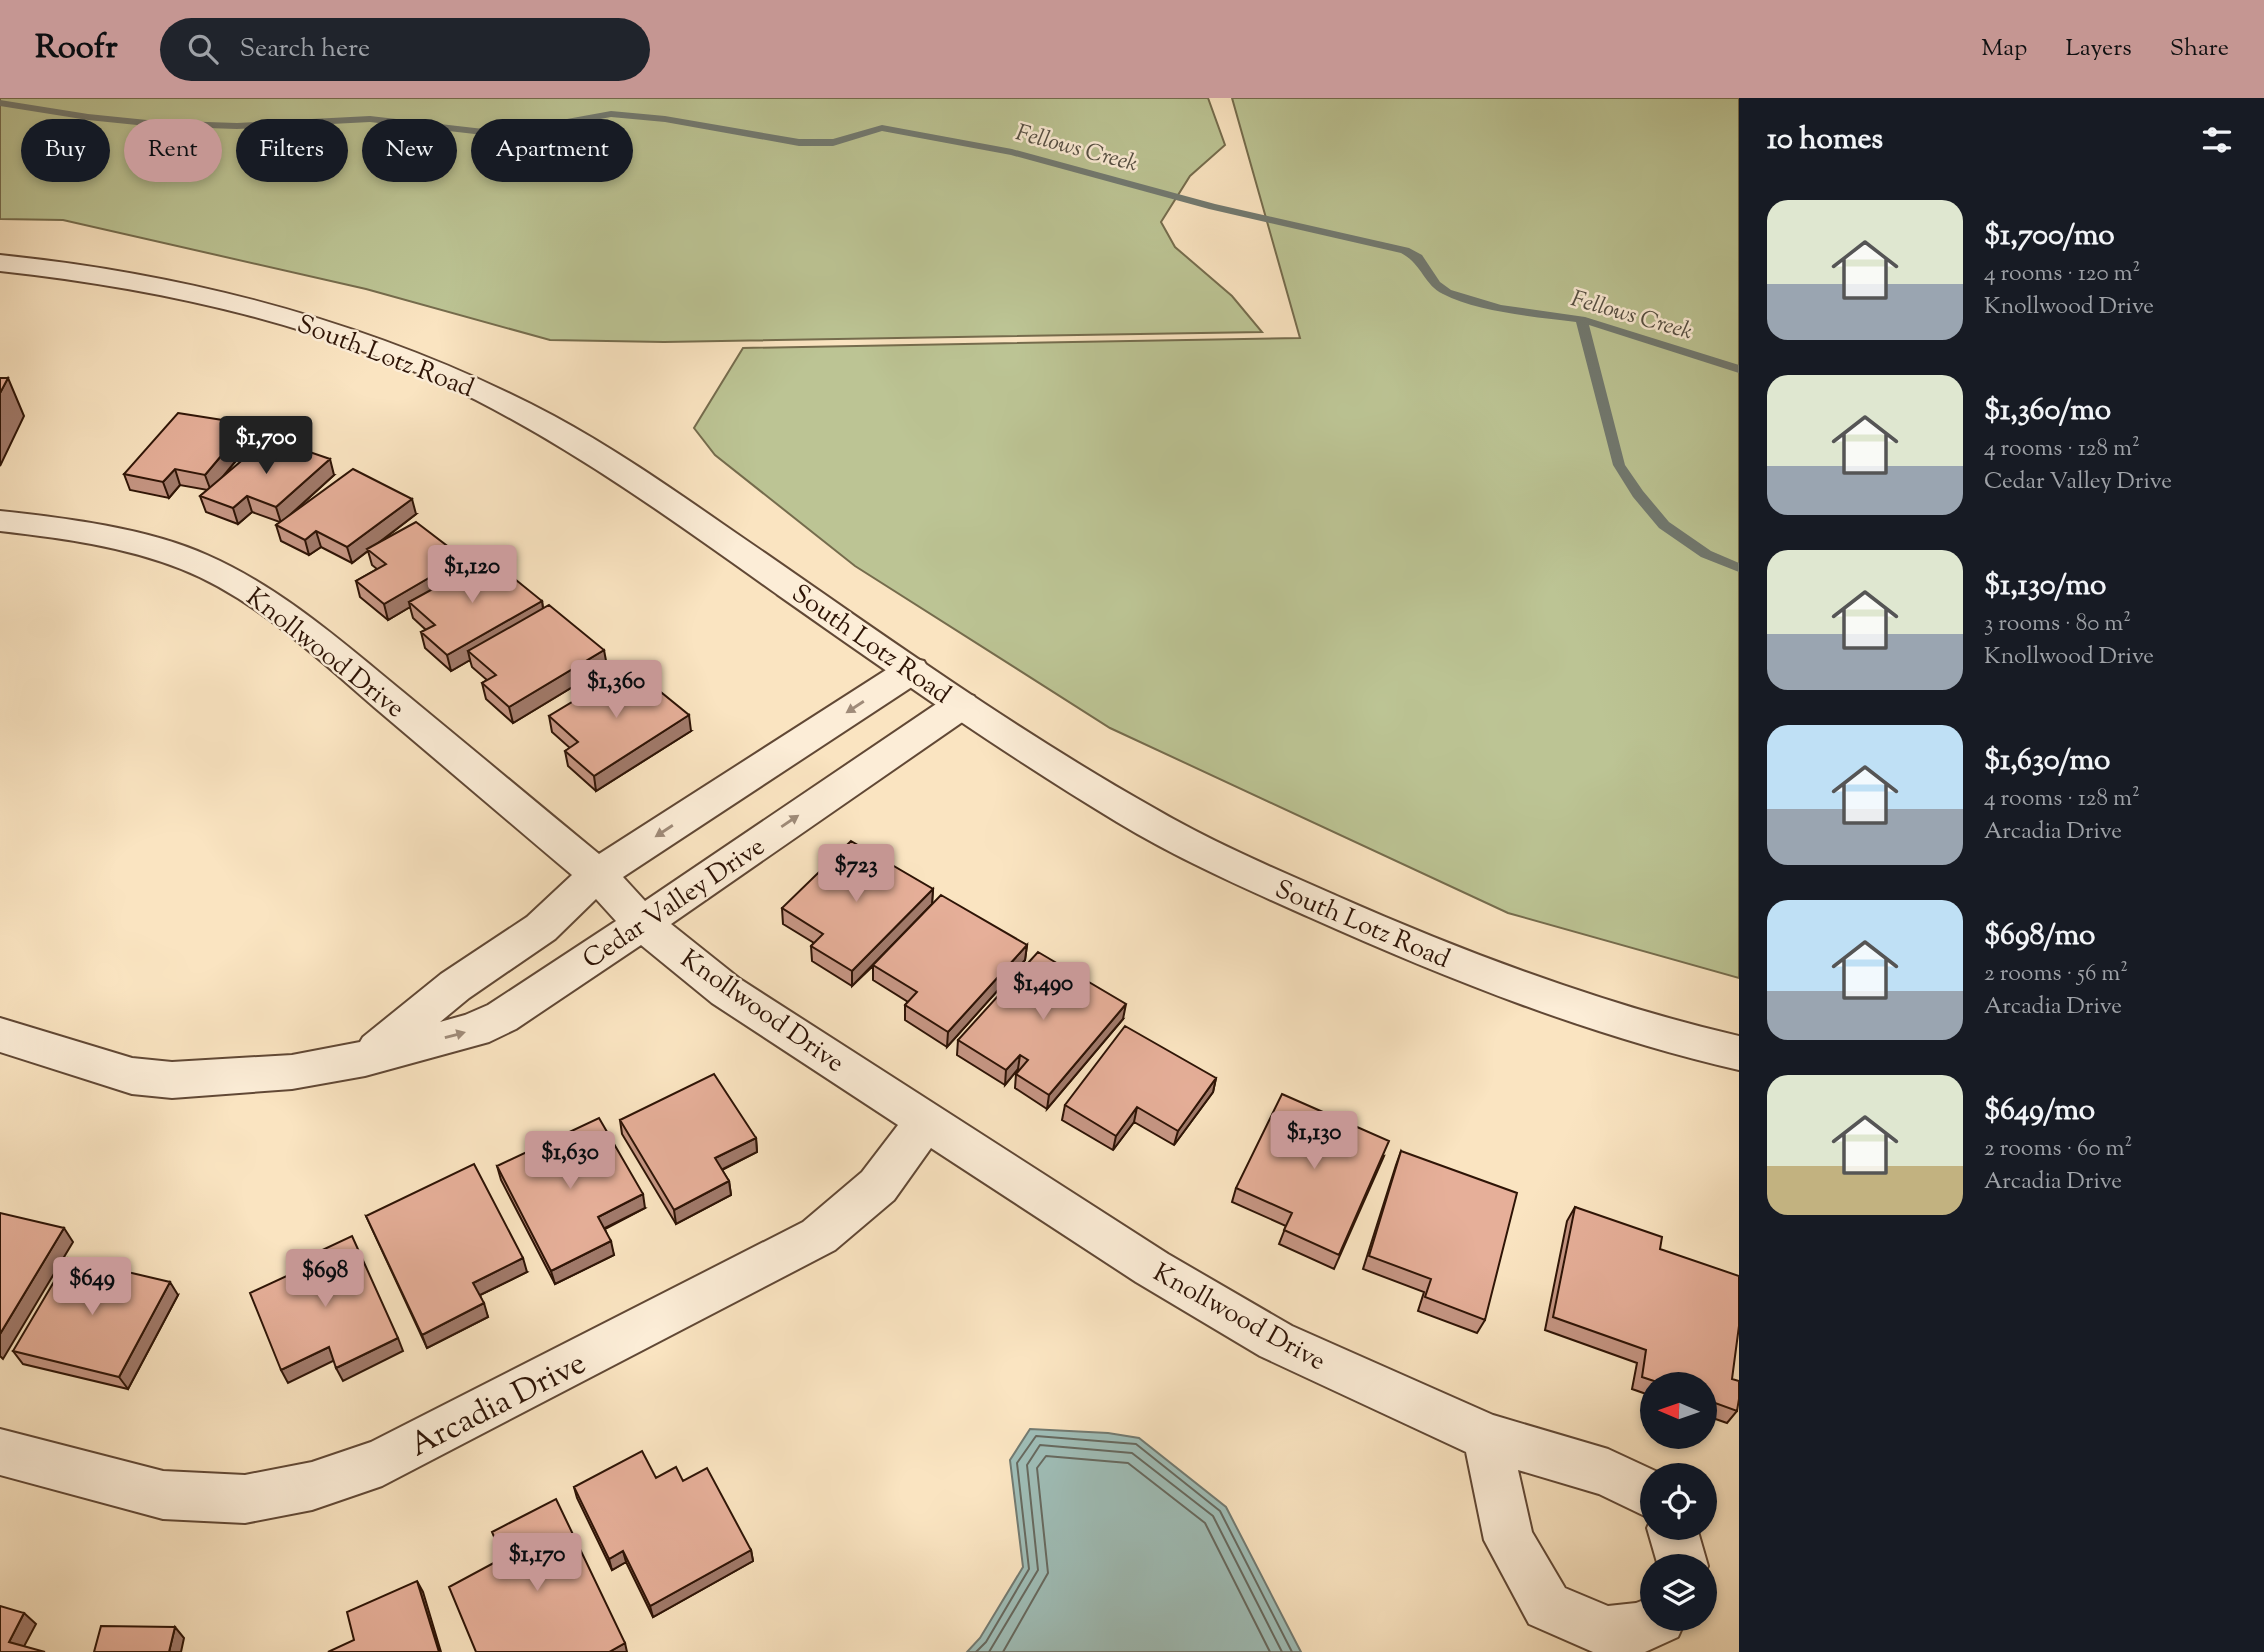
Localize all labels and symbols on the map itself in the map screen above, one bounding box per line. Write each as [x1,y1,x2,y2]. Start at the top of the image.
water label: Fellows Creek [1012,117,1141,182]
water label: Fellows Creek [1567,283,1696,349]
street label: South Lotz Road [291,307,479,408]
pin: $1,700 [209,416,323,476]
pin: $1,120 [415,546,529,605]
street label: South Lotz Road [783,576,958,714]
street label: Knollwood Drive [237,580,412,728]
pin: $1,360 [559,660,673,720]
one-way arrow [845,701,865,714]
one-way arrow [780,815,800,828]
one-way arrow [654,824,673,837]
street label: Cedar Valley Drive [576,829,773,979]
pin: $723 [815,844,897,904]
street label: South Lotz Road [1269,872,1456,979]
street label: Knollwood Drive [672,942,851,1082]
pin: $1,490 [986,962,1100,1022]
one-way arrow [444,1029,466,1040]
pin: $1,130 [1257,1112,1371,1171]
pin: $1,630 [513,1132,627,1191]
pin: $698 [284,1250,366,1309]
street label: Knollwood Drive [1146,1255,1332,1381]
pin: $649 [51,1258,133,1317]
street label: Arcadia Drive [402,1342,594,1470]
north arrow [1640,1372,1717,1449]
pin: $1,170 [480,1534,594,1593]

